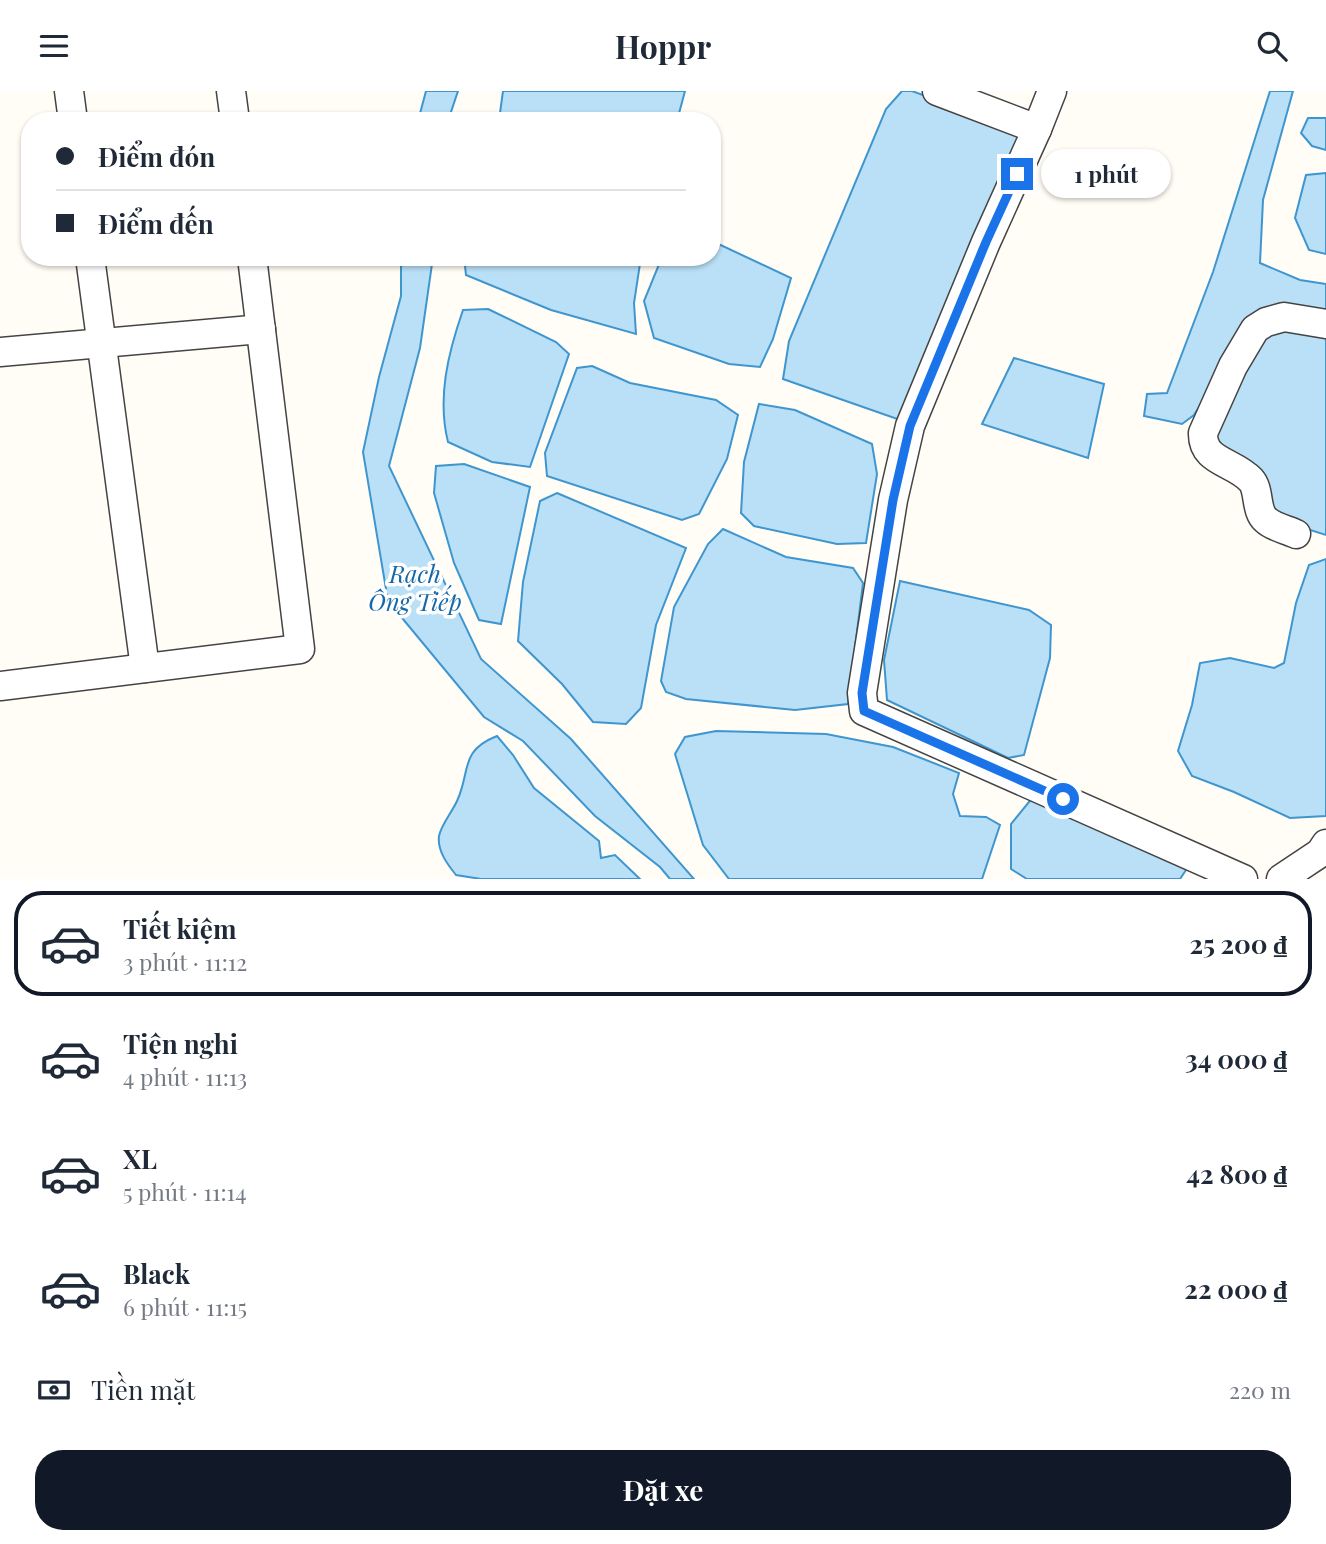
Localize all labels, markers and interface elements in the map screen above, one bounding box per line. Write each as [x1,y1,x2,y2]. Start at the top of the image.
text: Hoppr [615,24,711,67]
icon: menu [35,27,73,65]
icon: search [1253,27,1291,65]
text: Điểm đón [98,139,215,174]
callout: 1 phút [1042,149,1171,199]
route end [1001,158,1033,190]
text: 1 phút [1074,158,1138,189]
text: Điểm đến [98,206,214,241]
water label: Rạch Ông Tiếp [368,557,462,617]
route start [1047,783,1079,815]
text: Tiết kiệm [123,911,236,946]
icon: car [39,912,102,975]
text: 25 200 ₫ [1189,926,1287,961]
text: 3 phút · 11:12 [123,946,247,977]
text: Tiện nghi [123,1026,238,1061]
icon: car [39,1027,102,1090]
text: 34 000 ₫ [1185,1041,1287,1076]
text: 4 phút · 11:13 [123,1061,247,1092]
text: XL [123,1141,157,1176]
icon: car [39,1142,102,1205]
text: 42 800 ₫ [1186,1156,1287,1191]
text: 5 phút · 11:14 [123,1176,247,1207]
text: Black [123,1256,190,1291]
icon: car [39,1257,102,1320]
text: 22 000 ₫ [1184,1271,1287,1306]
text: 6 phút · 11:15 [123,1291,247,1322]
icon: cash [35,1371,73,1409]
text: Tiền mặt [91,1372,195,1407]
text: 220 m [1229,1374,1291,1405]
button: Đặt xe [35,1450,1291,1530]

